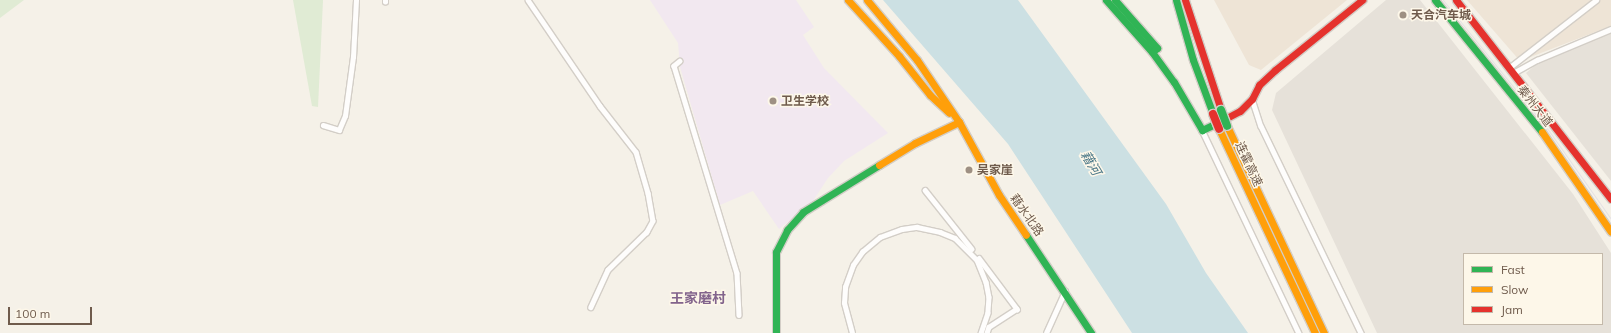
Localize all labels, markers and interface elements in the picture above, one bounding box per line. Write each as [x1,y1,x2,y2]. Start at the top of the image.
place label: 天合汽车城 [1411,8,1471,22]
marker: 天合汽车城 [1398,10,1408,20]
street label: 秦州大道 [1515,83,1555,129]
place label: 卫生学校 [781,94,829,108]
marker: 卫生学校 [768,96,778,106]
street label: 连霍高速 [1232,139,1266,189]
water label: 藉河 [1078,148,1104,178]
place label: 吴家崖 [977,163,1013,177]
marker: 吴家崖 [964,165,974,175]
street label: 藉水北路 [1007,191,1047,239]
legend [1463,253,1603,325]
text: Fast [1501,262,1525,277]
text: Slow [1501,282,1529,297]
district label: 王家磨村 [670,290,726,306]
scale bar [10,299,94,325]
text: Jam [1501,302,1523,317]
text: 100 m [15,306,50,321]

